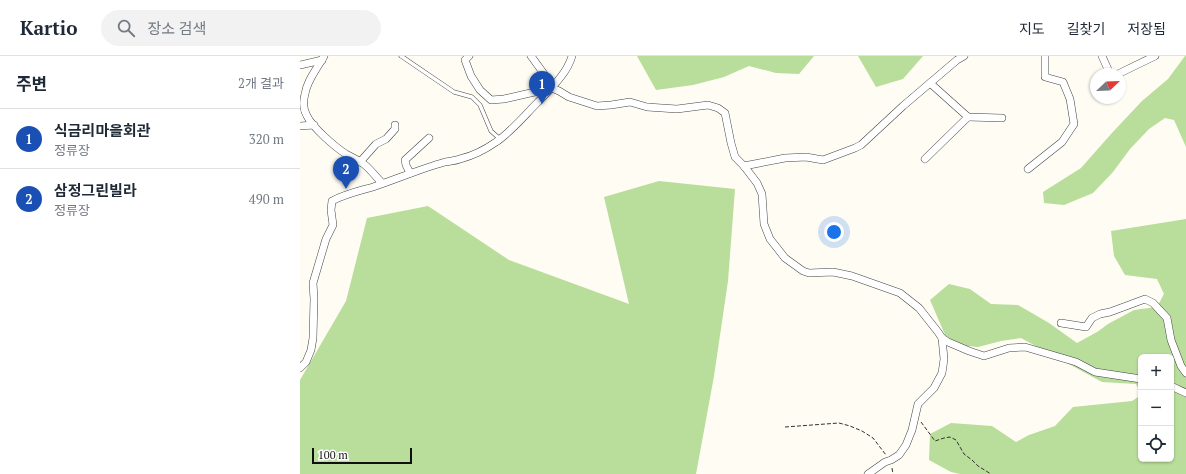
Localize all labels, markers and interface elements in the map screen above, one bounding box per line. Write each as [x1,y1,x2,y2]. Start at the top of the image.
search box [101,10,381,46]
text: Kartio [20,15,77,40]
icon: search [115,17,137,39]
text: 장소 검색 [147,18,206,38]
text: 지도 [1019,19,1045,38]
text: 길찾기 [1067,19,1105,38]
text: 저장됨 [1127,19,1166,38]
north arrow [1090,68,1126,104]
pin: 1 [529,71,555,104]
text: 주변 [16,72,47,95]
text: 2개 결과 [238,74,284,92]
text: 식금리마을회관 [54,120,151,140]
text: 1 [25,130,33,148]
text: 320 m [249,130,284,148]
text: 정류장 [54,141,90,159]
pin: 2 [333,156,359,189]
text: 삼정그린빌라 [54,180,137,200]
text: 2 [25,190,33,208]
text: 490 m [249,190,284,208]
text: 정류장 [54,201,90,219]
your location [824,222,844,242]
map controls [1138,354,1174,462]
button: + [1138,354,1174,390]
button: − [1138,390,1174,426]
button: locate [1138,426,1174,462]
scale bar [312,446,412,465]
text: 100 m [318,448,348,462]

